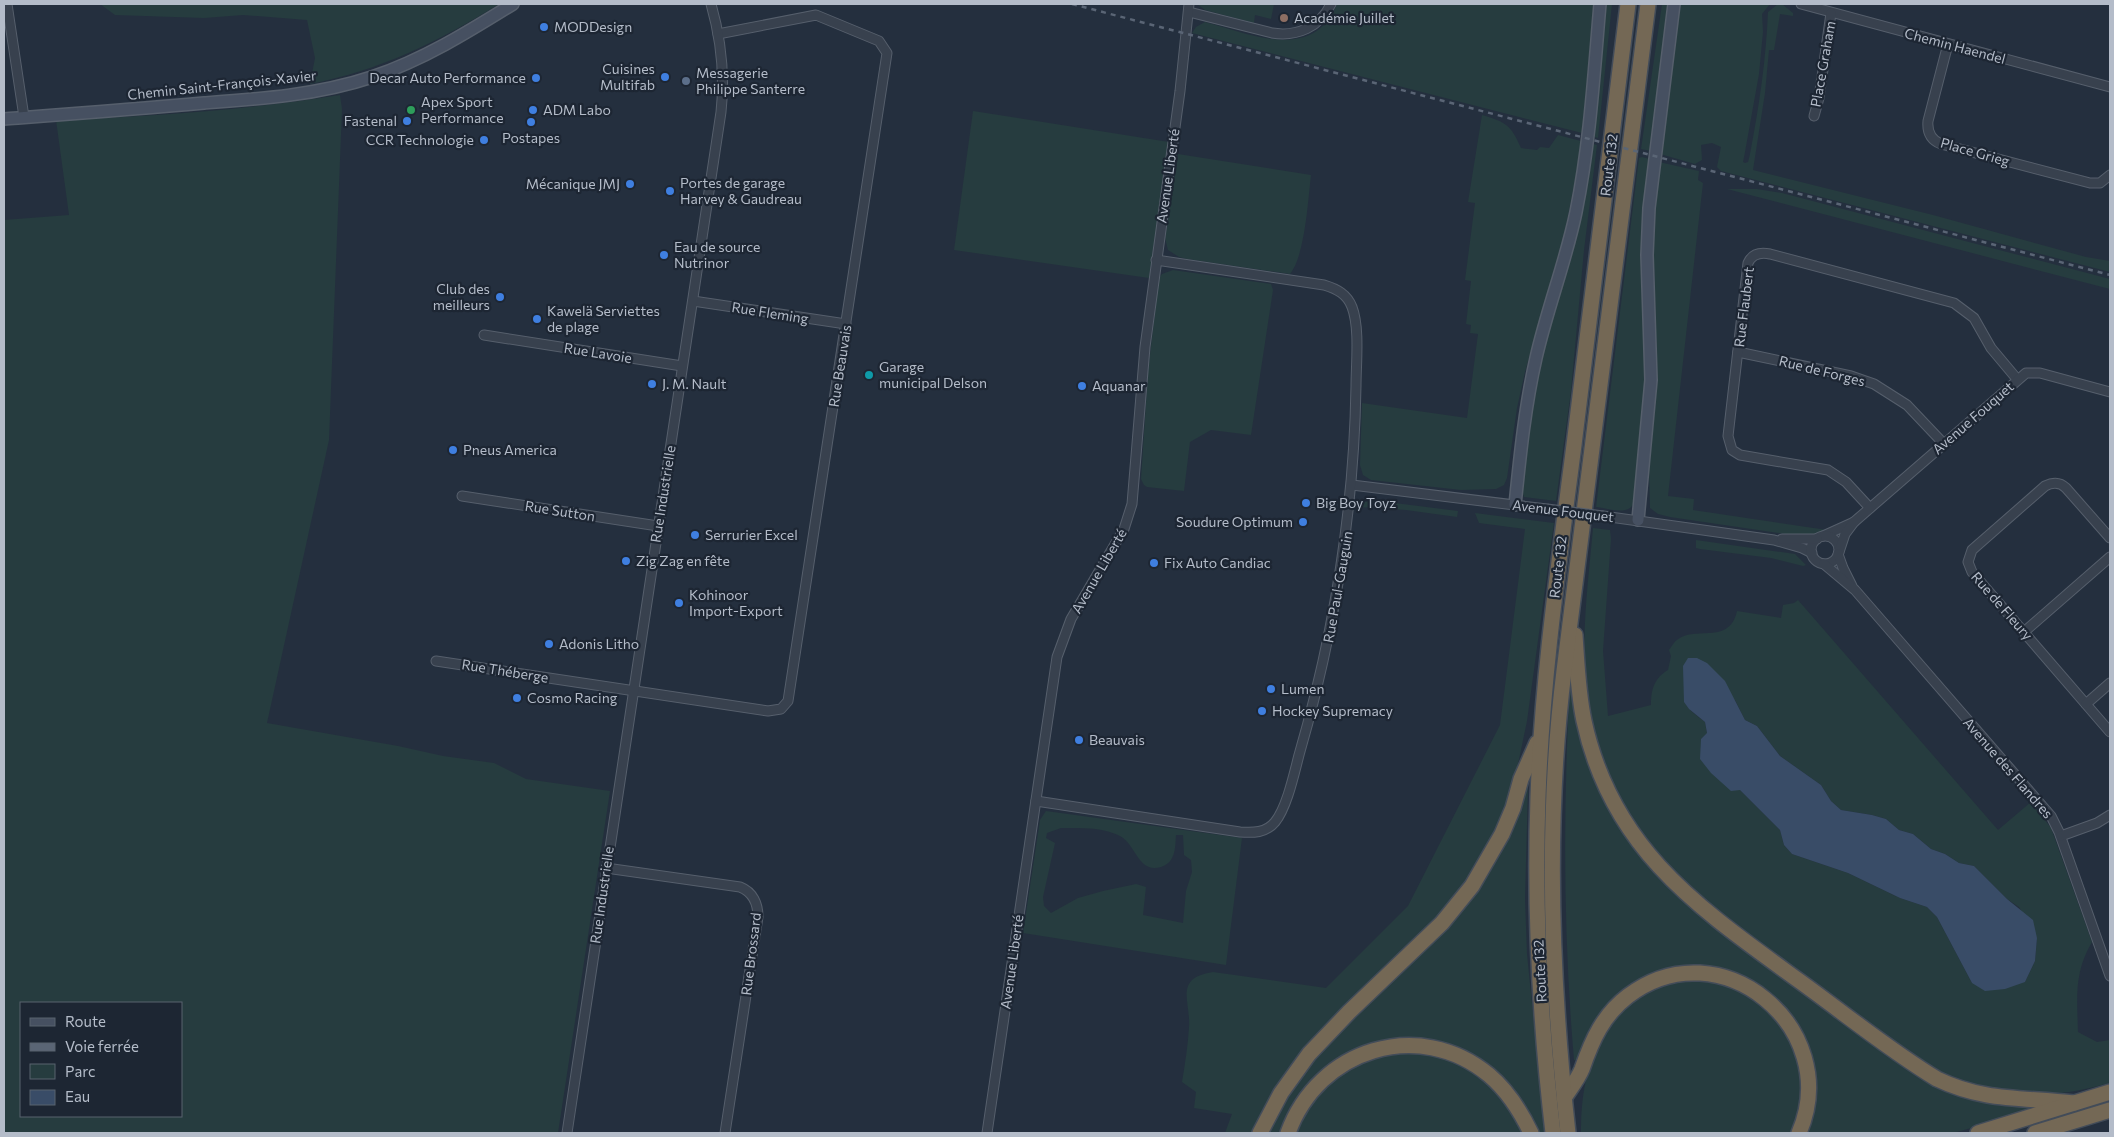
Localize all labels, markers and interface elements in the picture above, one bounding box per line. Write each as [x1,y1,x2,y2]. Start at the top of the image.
place label: Académie Juillet [1294,9,1395,26]
marker: Académie Juillet [1278,12,1290,24]
place label: MODDesign [554,18,632,35]
street label: Place Graham [1807,19,1838,108]
marker: MODDesign [538,21,550,33]
street label: Chemin Haendel [1903,24,2007,67]
place label: Cuisines Multifab [600,60,655,93]
place label: Messagerie Philippe Santerre [696,64,805,97]
street label: Chemin Saint-François-Xavier [127,66,318,103]
place label: Decar Auto Performance [369,69,526,86]
marker: Cuisines Multifab [659,71,671,83]
marker: Decar Auto Performance [530,72,542,84]
marker: Messagerie Philippe Santerre [680,75,692,87]
place label: Apex Sport Performance [421,93,504,126]
place label: ADM Labo [543,101,611,118]
marker: Apex Sport Performance [405,104,417,116]
marker: ADM Labo [527,104,539,116]
place label: Fastenal [344,112,397,129]
marker: Fastenal [401,115,413,127]
marker: Postapes [525,116,537,128]
street label: Avenue Liberté [1152,128,1183,224]
place label: Postapes [502,129,560,146]
place label: CCR Technologie [366,131,474,148]
street label: Route 132 [1596,133,1621,197]
marker: CCR Technologie [478,134,490,146]
street label: Place Grieg [1939,134,2012,170]
place label: Portes de garage Harvey & Gaudreau [680,174,802,207]
place label: Mécanique JMJ [526,175,620,192]
marker: Mécanique JMJ [624,178,636,190]
marker: Portes de garage Harvey & Gaudreau [664,185,676,197]
place label: Eau de source Nutrinor [674,238,761,271]
marker: Eau de source Nutrinor [658,249,670,261]
street label: Rue Flaubert [1730,265,1757,348]
place label: Club des meilleurs [433,280,490,313]
marker: Club des meilleurs [494,291,506,303]
street label: Rue Fleming [730,298,810,327]
place label: Kawelä Serviettes de plage [547,302,660,335]
marker: Kawelä Serviettes de plage [531,313,543,325]
street label: Rue Beauvais [825,324,854,408]
street label: Rue Lavoie [563,339,633,366]
street label: Rue de Forges [1777,352,1867,389]
place label: Garage municipal Delson [879,358,987,391]
marker: Garage municipal Delson [863,369,875,381]
place label: J. M. Nault [662,375,727,392]
place label: Aquanar [1092,377,1146,394]
street label: Avenue Fouquet [1928,377,2017,458]
marker: J. M. Nault [646,378,658,390]
marker: Aquanar [1076,380,1088,392]
place label: Pneus America [463,441,557,458]
marker: Pneus America [447,444,459,456]
street label: Rue Industrielle [646,444,679,544]
place label: Big Boy Toyz [1316,494,1396,511]
street label: Avenue Fouquet [1511,496,1615,525]
street label: Rue Sutton [524,497,596,524]
marker: Big Boy Toyz [1300,497,1312,509]
place label: Soudure Optimum [1176,513,1293,530]
marker: Soudure Optimum [1297,516,1309,528]
street label: Avenue Liberté [1067,525,1130,616]
place label: Serrurier Excel [705,526,798,543]
marker: Serrurier Excel [689,529,701,541]
street label: Rue Paul-Gauguin [1319,530,1356,644]
street label: Route 132 [1545,535,1570,599]
place label: Zig Zag en fête [636,552,730,569]
place label: Fix Auto Candiac [1164,554,1271,571]
marker: Zig Zag en fête [620,555,632,567]
marker: Fix Auto Candiac [1148,557,1160,569]
street label: Rue de Fleury [1968,568,2037,643]
place label: Kohinoor Import-Export [689,586,783,619]
marker: Kohinoor Import-Export [673,597,685,609]
place label: Adonis Litho [559,635,639,652]
marker: Adonis Litho [543,638,555,650]
street label: Rue Théberge [460,655,550,686]
place label: Lumen [1281,680,1324,697]
marker: Lumen [1265,683,1277,695]
place label: Cosmo Racing [527,689,618,706]
marker: Cosmo Racing [511,692,523,704]
place label: Hockey Supremacy [1272,702,1393,719]
marker: Hockey Supremacy [1256,705,1268,717]
street label: Avenue des Flandres [1960,714,2057,822]
place label: Beauvais [1089,731,1145,748]
marker: Beauvais [1073,734,1085,746]
street label: Rue Industrielle [586,845,617,945]
street label: Rue Brossard [737,912,764,996]
street label: Avenue Liberté [996,914,1027,1010]
street label: Route 132 [1529,939,1550,1003]
legend [20,1002,182,1117]
text: Route [65,1012,106,1030]
text: Voie ferrée [65,1037,139,1055]
text: Parc [65,1062,95,1080]
text: Eau [65,1087,90,1105]

